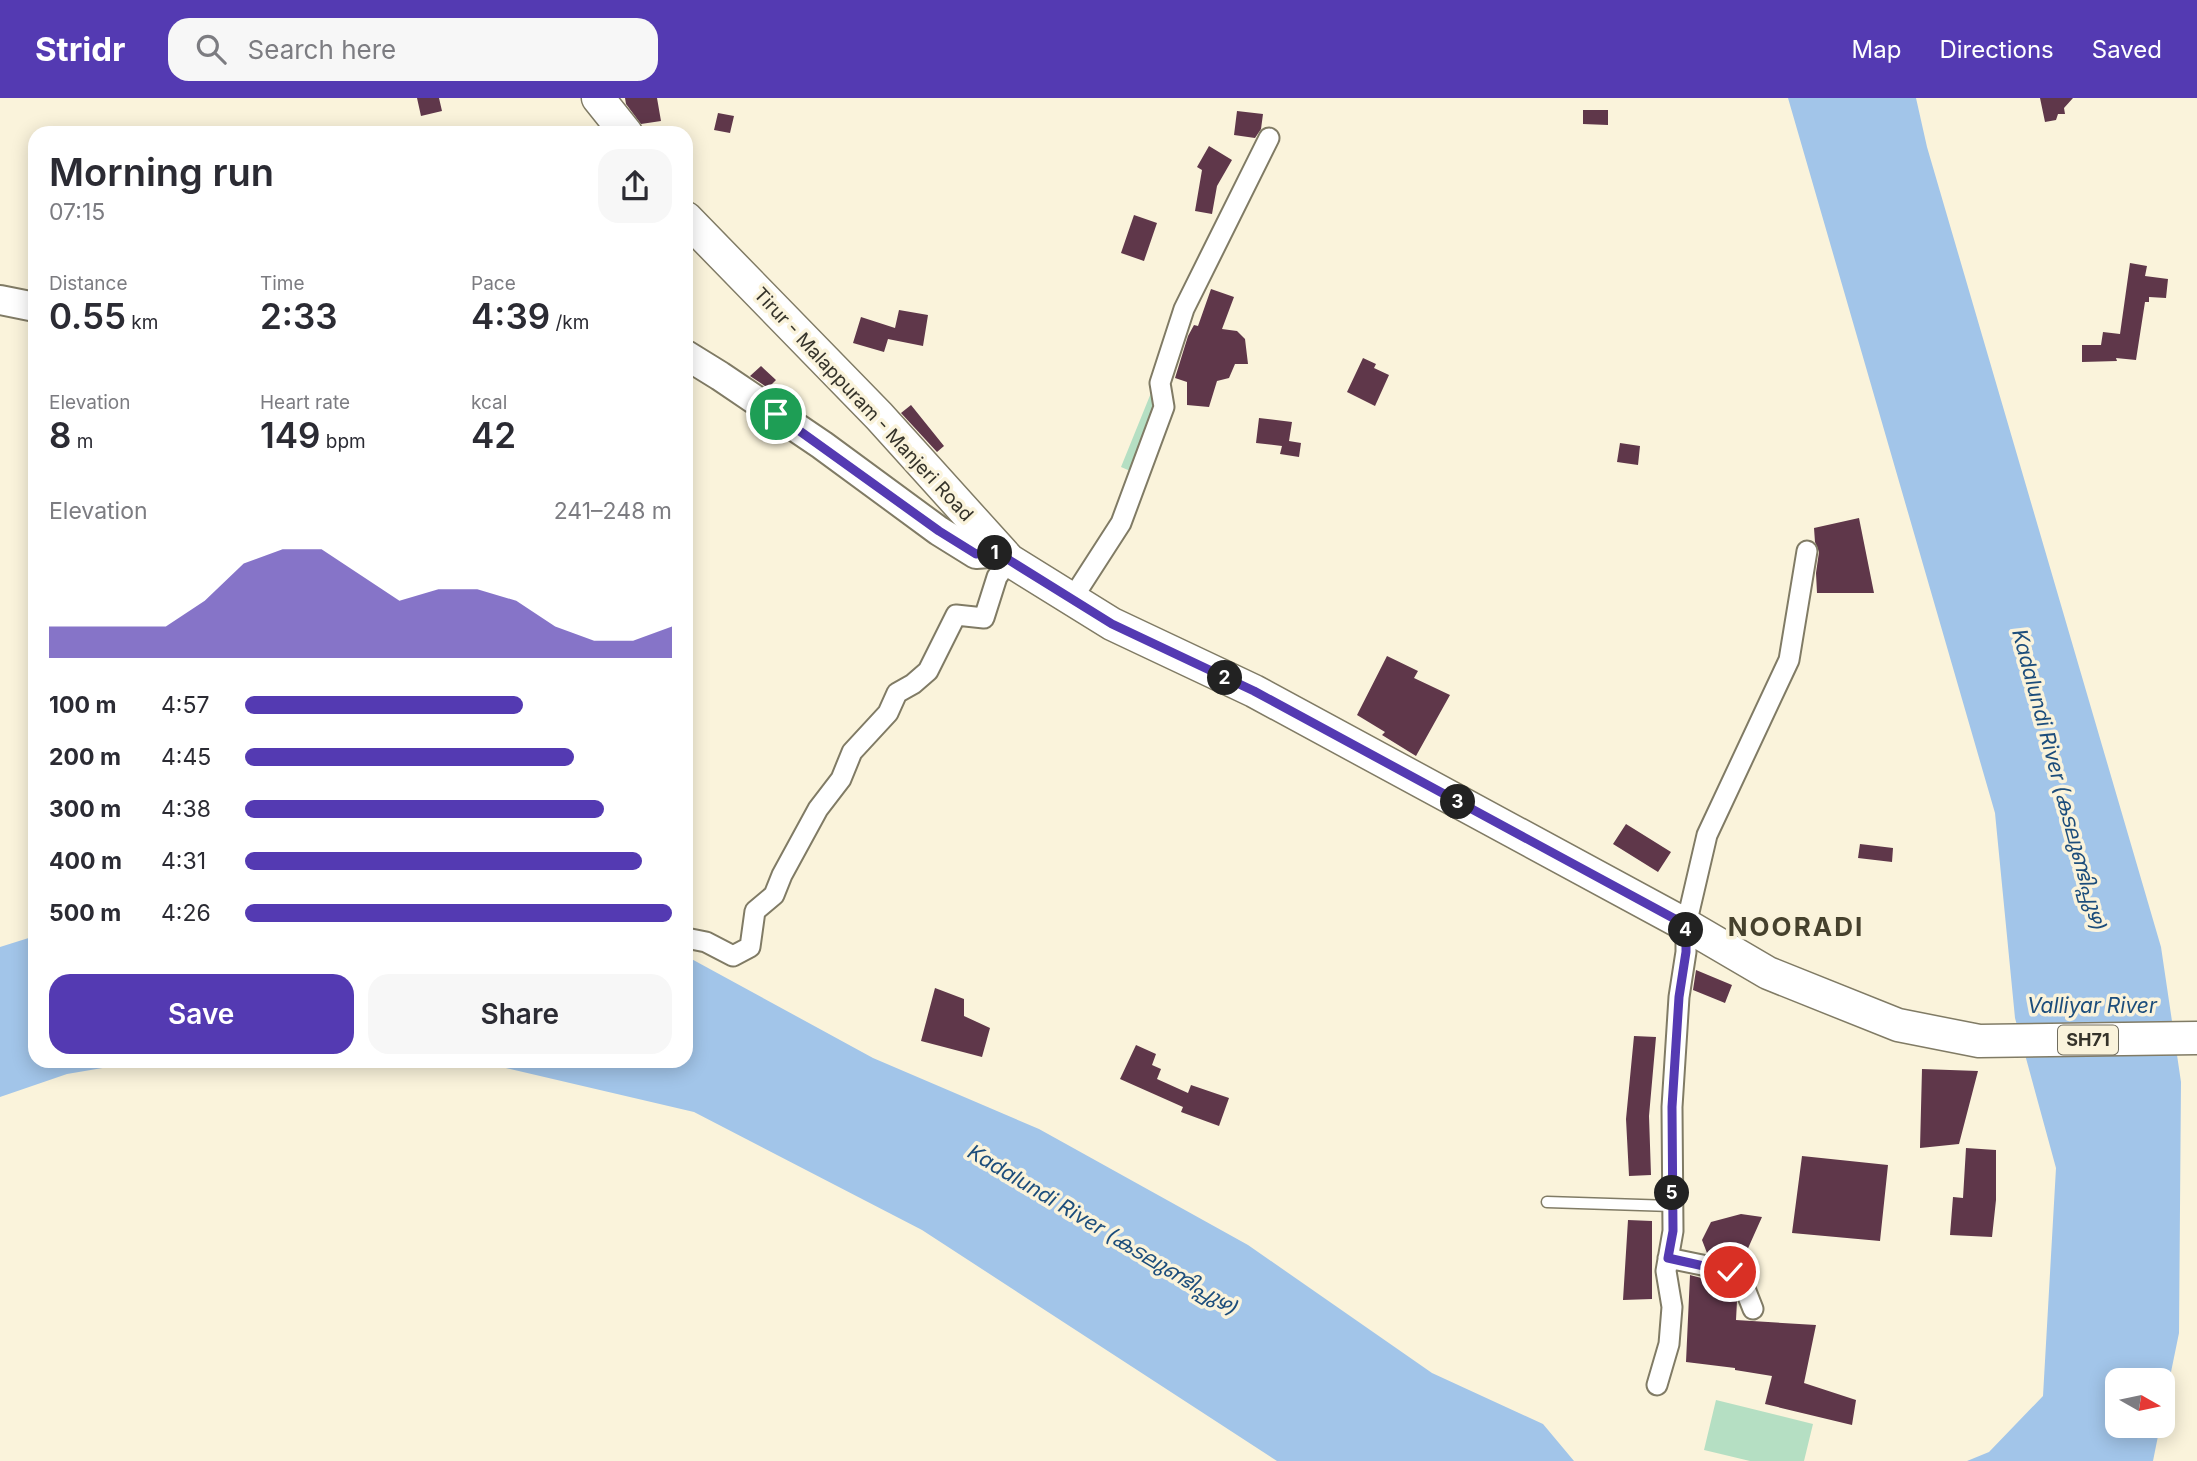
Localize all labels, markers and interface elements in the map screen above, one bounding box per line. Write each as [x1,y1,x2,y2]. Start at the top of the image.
search box [168,18,658,81]
text: Stridr [35,29,126,69]
icon: search [192,30,230,68]
text: Search here [248,34,396,65]
text: Map [1852,35,1901,64]
text: Directions [1939,35,2054,64]
text: Saved [2092,35,2162,64]
text: Morning run [49,149,274,195]
button: share [598,149,672,223]
text: 07:15 [49,198,105,226]
text: Distance [49,272,127,295]
text: Time [260,272,305,295]
text: Pace [471,272,516,295]
street label: Tirur - Malappuram - Manjeri Road [749,283,978,526]
text: 0.55 [49,295,126,337]
text: 2:33 [260,295,338,337]
text: 4:39 [471,295,550,337]
text: km [126,311,158,334]
text: /km [550,311,589,334]
pin [746,384,806,444]
text: Elevation [49,391,130,414]
text: Heart rate [260,391,350,414]
text: kcal [471,391,507,414]
icon: arrive [757,395,795,433]
text: 8 [49,414,71,456]
text: 149 [260,414,321,456]
text: 42 [471,414,516,456]
text: m [71,430,93,453]
text: bpm [321,430,366,453]
text: Elevation [49,497,148,525]
text: 241–248 m [554,497,672,525]
pin: 1 [978,536,1012,570]
text: 1 [990,541,999,564]
water label: Kadalundi River (കടലുണ്ടിപ്പുഴ) [2005,626,2112,934]
pin: 2 [1208,660,1242,696]
text: 2 [1219,666,1230,689]
text: 100 m [49,691,116,719]
text: 4:57 [161,691,209,719]
text: 200 m [49,743,121,771]
text: 4:45 [161,743,211,771]
pin: 3 [1440,784,1476,820]
text: 3 [1451,790,1464,813]
text: 300 m [49,795,121,823]
text: 4:38 [161,795,211,823]
text: 400 m [49,847,122,875]
text: 4:31 [161,847,206,875]
text: 500 m [49,899,121,927]
text: 4:26 [161,899,211,927]
district label: NOORADI [1728,911,1864,942]
pin: 4 [1668,912,1704,948]
text: 4 [1679,918,1692,941]
button: Save [49,974,354,1054]
button: Share [368,974,672,1054]
water label: Valliyar River [2027,993,2158,1018]
road number: SH71 [2058,1026,2118,1055]
water label: Kadalundi River (കടലുണ്ടിപ്പുഴ) [962,1139,1243,1322]
pin: 5 [1654,1176,1690,1210]
text: 5 [1665,1181,1678,1204]
pin [1700,1242,1760,1302]
icon: check [1711,1253,1749,1291]
north arrow [2105,1368,2175,1438]
map controls [2105,1368,2175,1438]

